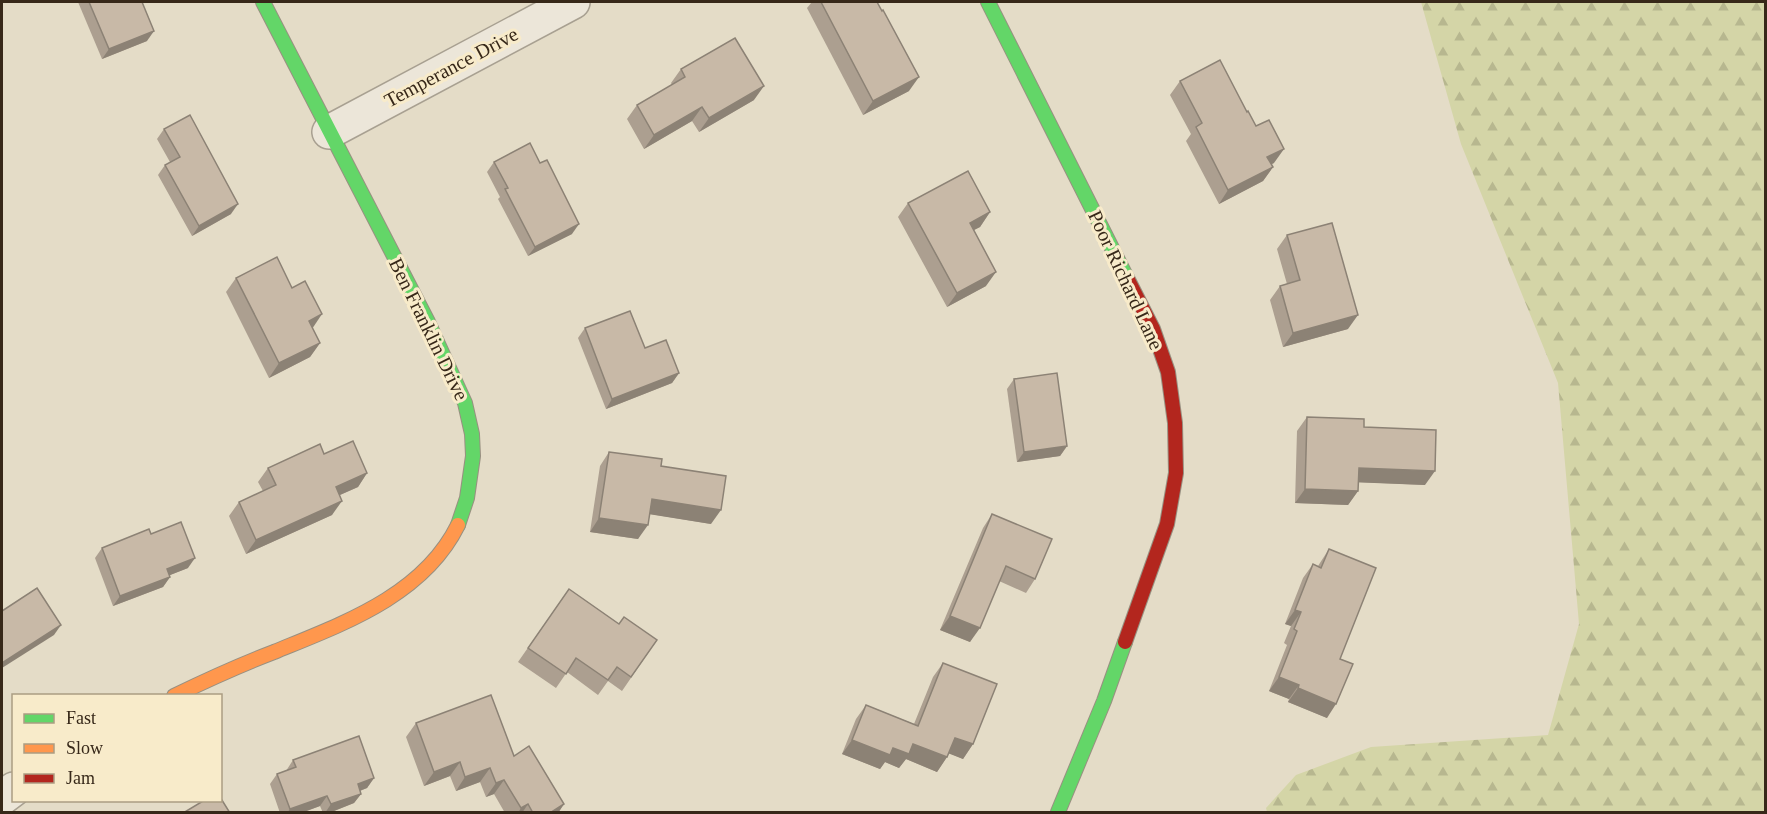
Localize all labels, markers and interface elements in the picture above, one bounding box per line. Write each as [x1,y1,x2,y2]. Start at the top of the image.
street label: Temperance Drive [381,23,522,112]
street label: Poor Richard Lane [1084,207,1168,353]
street label: Ben Franklin Drive [385,254,473,404]
legend [12,694,222,802]
text: Fast [66,708,96,728]
text: Slow [66,738,103,758]
text: Jam [66,768,95,788]

